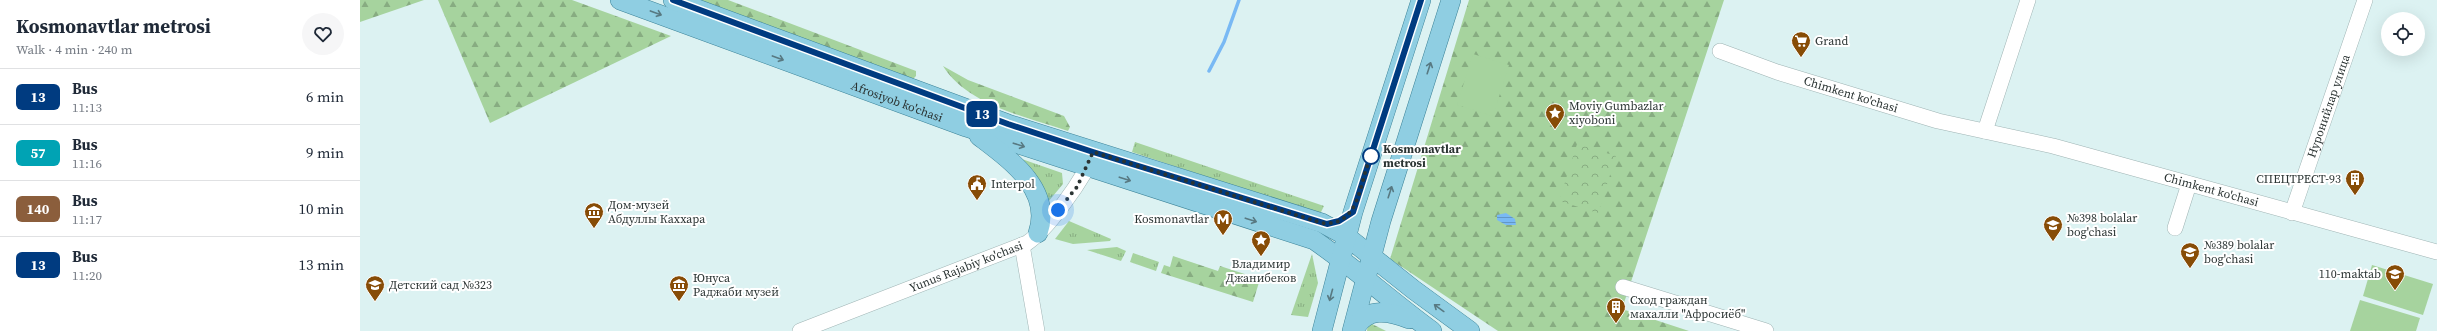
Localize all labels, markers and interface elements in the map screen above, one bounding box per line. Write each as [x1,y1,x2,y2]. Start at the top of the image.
one-way arrow [650,10,662,18]
map controls [2381,12,2425,56]
button: locate [2381,12,2425,56]
text: Kosmonavtlar metrosi [16,13,211,39]
button: heart [302,13,344,55]
supermarket icon: Grand [1790,30,1812,58]
place label: Grand [1815,33,1848,49]
text: Walk · 4 min · 240 m [16,41,132,58]
street label: Нуронийлар улица [2304,51,2354,160]
one-way arrow [772,55,784,63]
one-way arrow [1426,62,1433,75]
street label: Chimkent ko'chasi [1802,73,1900,116]
text: Bus [72,78,98,99]
street label: Afrosiyob ko'chasi [849,78,945,126]
text: 6 min [306,86,344,107]
text: 13 [30,87,46,107]
place label: Moviy Gumbazlar xiyoboni [1569,98,1664,128]
text: 11:13 [72,99,102,116]
line badge: 13 [964,101,1000,127]
place icon: Moviy Gumbazlar xiyoboni [1544,102,1566,130]
text: 13 [974,104,990,124]
text: Bus [72,134,98,155]
one-way arrow [1013,141,1025,149]
place label: Kosmonavtlar metrosi [1383,141,1461,171]
text: 9 min [306,142,344,163]
text: 57 [30,143,46,163]
marker: Kosmonavtlar metrosi [1362,147,1380,165]
text: 11:16 [72,155,102,172]
building icon: СПЕЦТРЕСТ-93 [2344,168,2366,196]
street label: Chimkent ko'chasi [2162,169,2261,211]
place label: СПЕЦТРЕСТ-93 [2256,171,2341,187]
public building icon: Interpol [966,173,988,201]
place label: Interpol [991,176,1035,192]
one-way arrow [1118,176,1131,183]
one-way arrow [1387,186,1394,199]
text: Bus [72,190,98,211]
place label: Дом-музей Абдуллы Каххара [608,197,706,227]
text: 10 min [298,198,344,219]
text: 140 [27,199,49,219]
your location [1048,200,1068,220]
museum icon: Дом-музей Абдуллы Каххара [583,201,605,229]
metro station icon: Kosmonavtlar [1212,208,1234,236]
place label: №398 bolalar bog'chasi [2067,210,2137,240]
text: 11:17 [72,211,102,228]
place label: Kosmonavtlar [1134,211,1209,227]
school or university icon: №398 bolalar bog'chasi [2042,214,2064,242]
one-way arrow [1244,217,1257,224]
place icon: Владимир Джанибеков [1250,229,1272,257]
street label: Yunus Rajabiy ko'chasi [907,237,1025,296]
place label: №389 bolalar bog'chasi [2204,237,2274,267]
school or university icon: №389 bolalar bog'chasi [2179,241,2201,269]
text: Bus [72,246,98,267]
text: 13 min [298,254,344,275]
text: 13 [30,255,46,275]
place label: Владимир Джанибеков [1226,256,1296,286]
school or university icon: 110-maktab [2384,263,2406,291]
place label: 110-maktab [2319,266,2381,282]
text: 11:20 [72,267,102,284]
place label: Юнуса Раджаби музей [693,270,779,300]
school or university icon: Детский сад №323 [364,274,386,302]
museum icon: Юнуса Раджаби музей [668,274,690,302]
place label: Детский сад №323 [389,277,492,293]
one-way arrow [1327,288,1334,301]
place label: Сход граждан махалли "Афросиёб" [1630,292,1745,322]
building icon: Сход граждан махалли "Афросиёб" [1605,296,1627,324]
one-way arrow [1433,304,1444,312]

